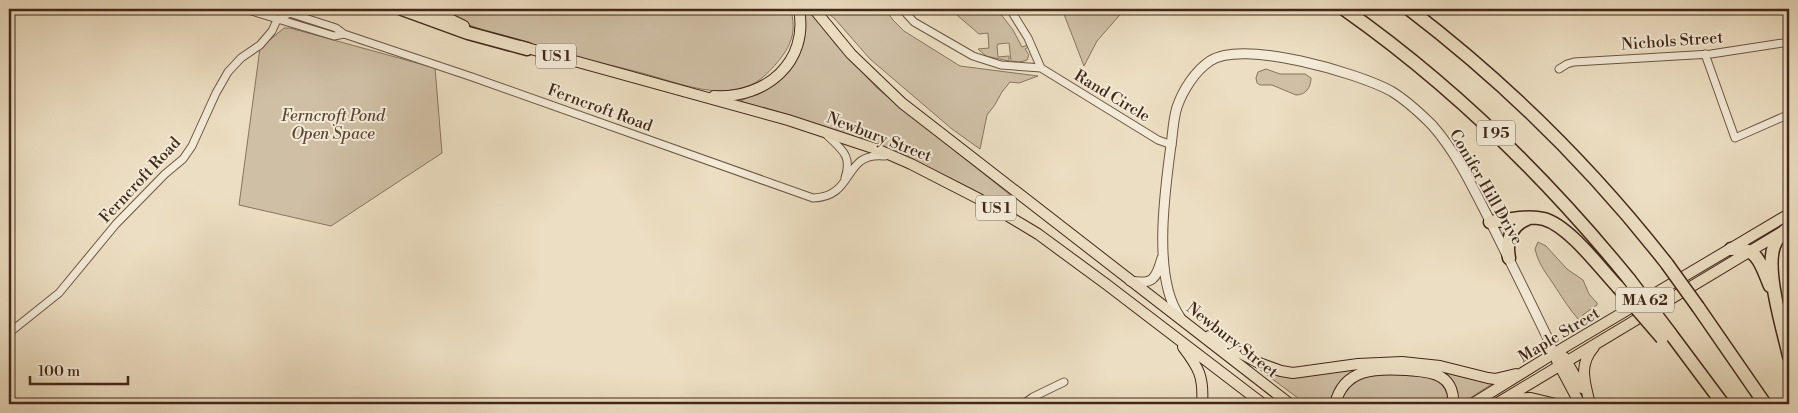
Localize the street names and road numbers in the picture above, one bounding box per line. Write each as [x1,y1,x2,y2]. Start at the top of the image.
street label: Nichols Street [1620,27,1724,55]
road number: US 1 [536,44,576,68]
street label: Rand Circle [1070,65,1154,127]
street label: Ferncroft Road [545,80,655,136]
street label: Newbury Street [824,108,935,166]
road number: I 95 [1477,120,1515,146]
street label: Conifer Hill Drive [1445,126,1527,248]
street label: Ferncroft Road [95,133,185,227]
road number: US 1 [976,196,1016,220]
road number: MA 62 [1616,288,1674,312]
street label: Newbury Street [1182,298,1282,382]
street label: Maple Street [1515,303,1603,367]

